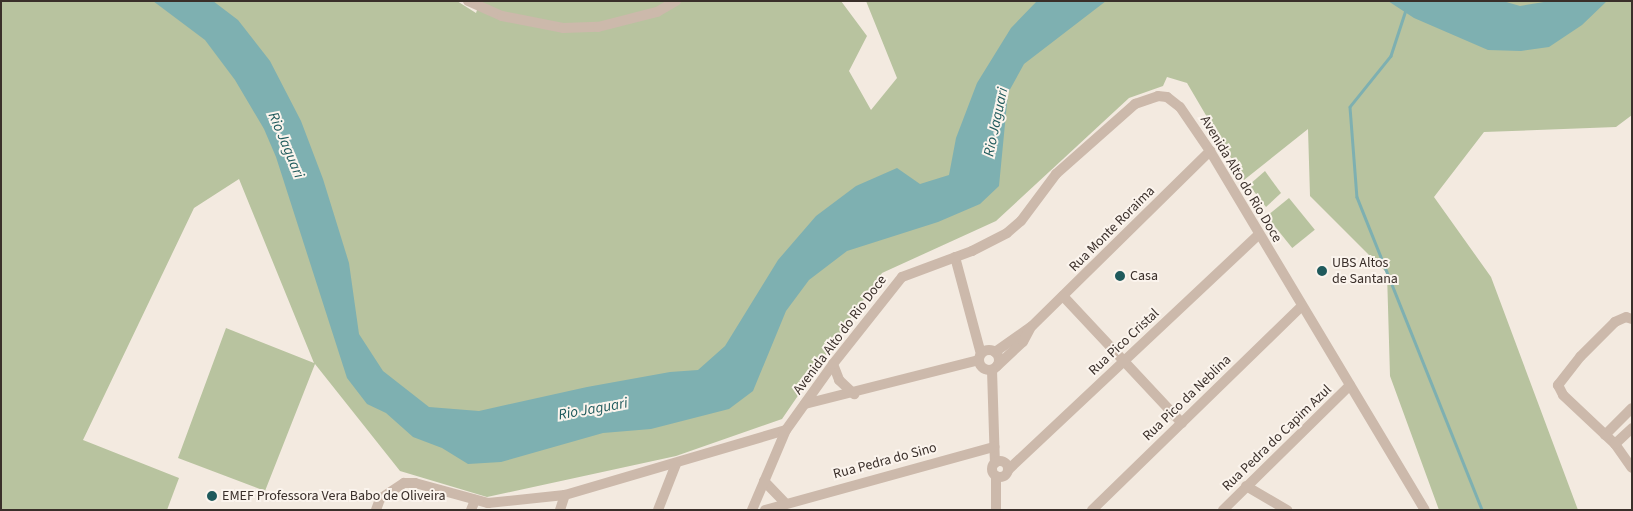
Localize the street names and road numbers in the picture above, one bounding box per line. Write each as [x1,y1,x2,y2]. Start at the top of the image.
street label: Avenida Alto do Rio Doce [1196,113,1286,245]
street label: Rua Monte Roraima [1066,183,1158,275]
street label: Avenida Alto do Rio Doce [790,272,890,398]
street label: Rua Pico Cristal [1085,305,1163,379]
street label: Rua Pico da Neblina [1139,352,1235,444]
street label: Rua Pedra do Capim Azul [1219,381,1335,495]
street label: Rua Pedra do Sino [831,439,939,483]

